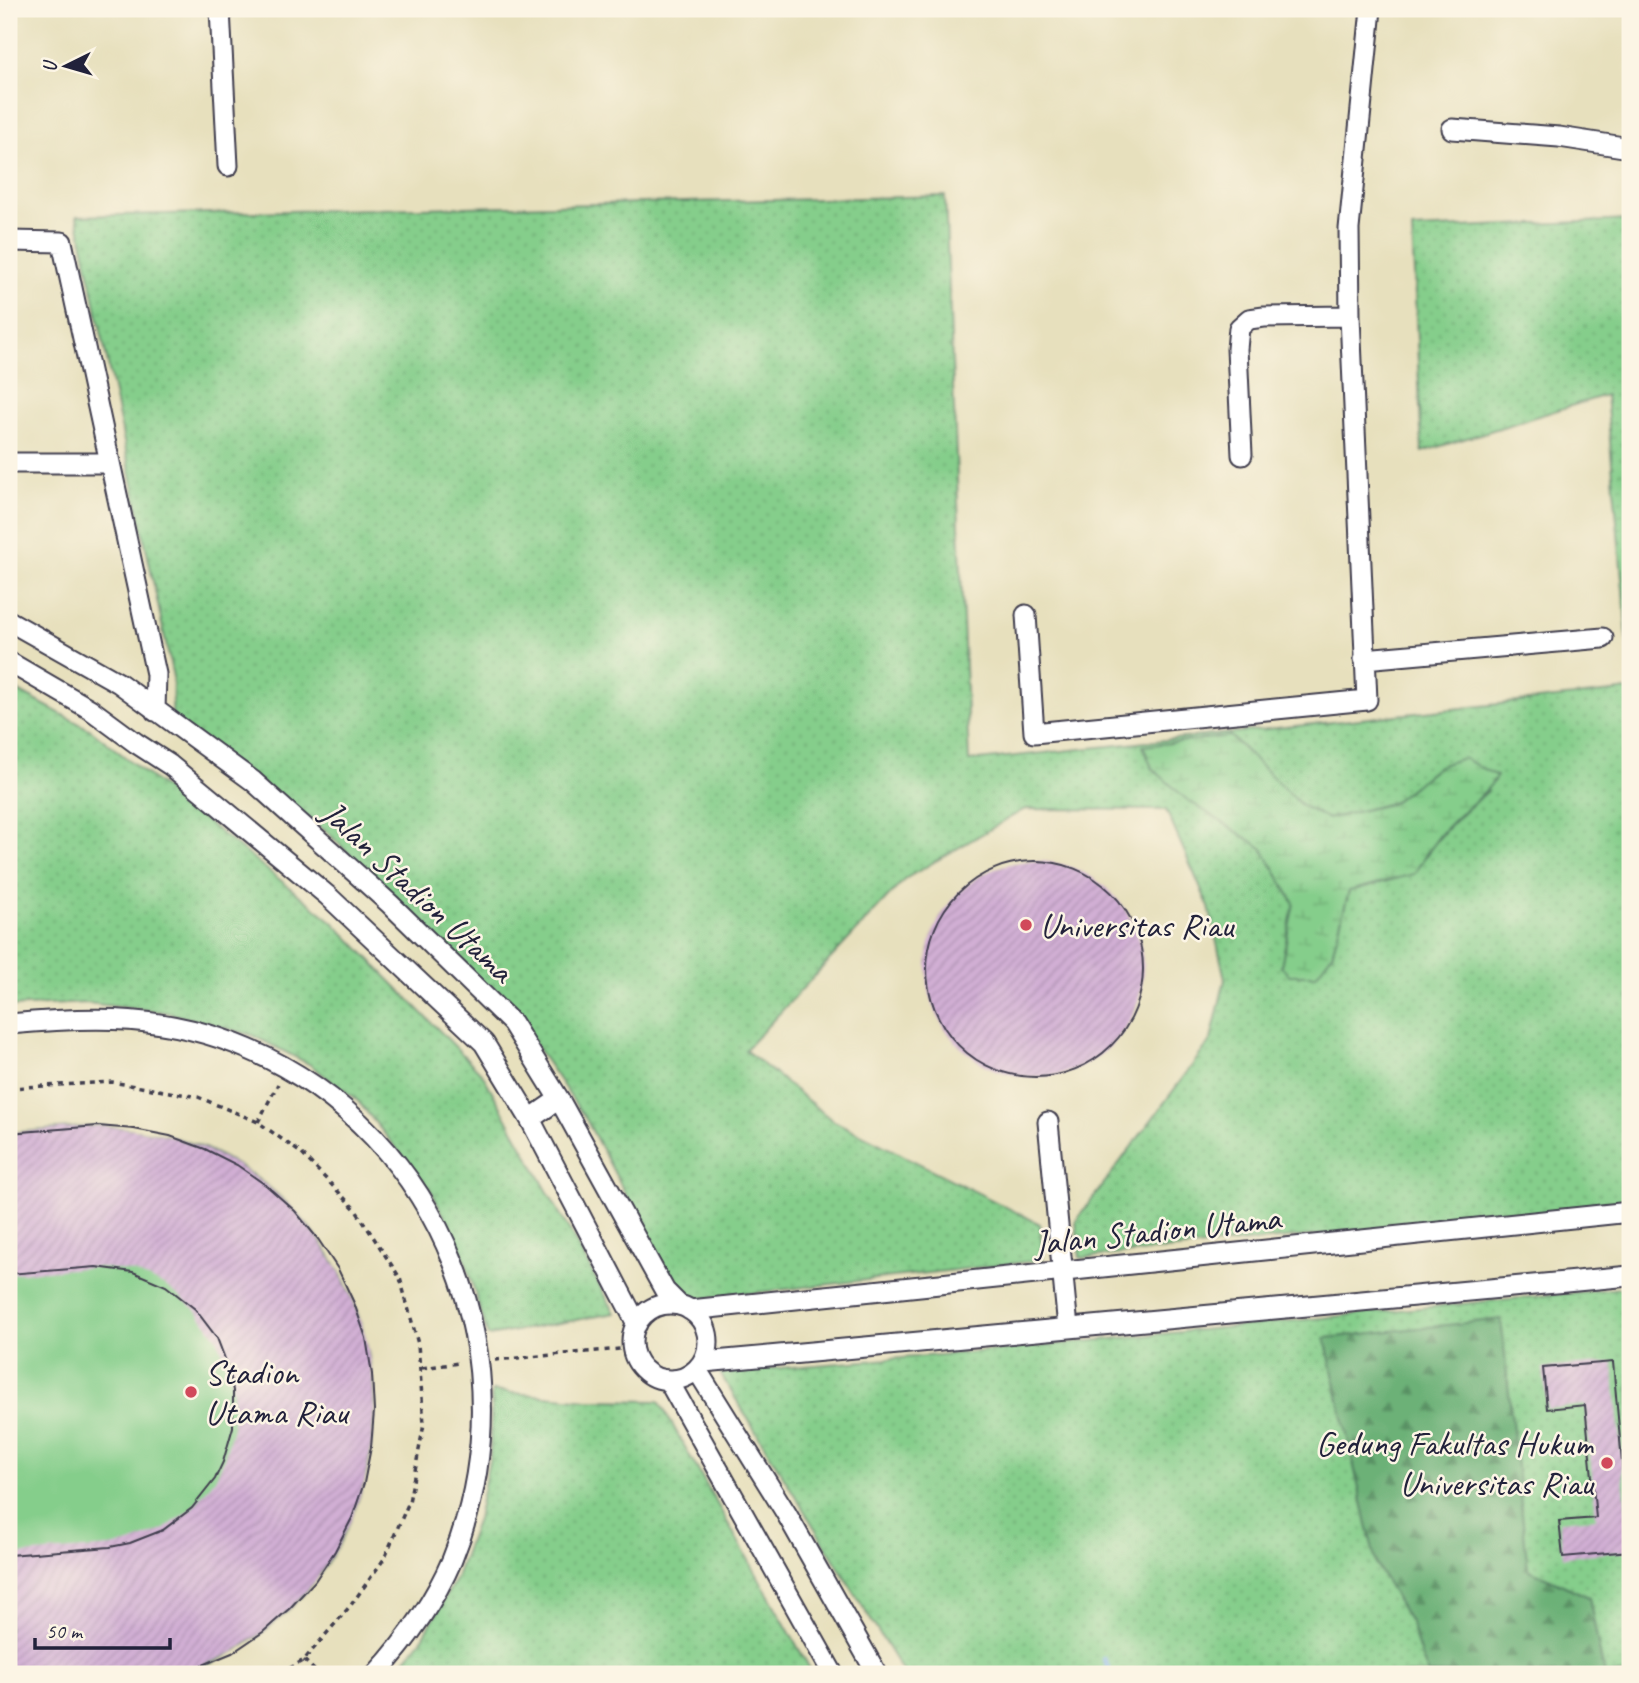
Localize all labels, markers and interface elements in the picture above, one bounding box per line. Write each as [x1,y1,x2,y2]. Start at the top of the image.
north arrow [32,32,102,102]
text: U [37,58,62,73]
street label: Jalan Stadion Utama [310,789,525,994]
place label: Universitas Riau [1040,903,1235,948]
marker: Universitas Riau [1018,917,1034,933]
street label: Jalan Stadion Utama [1030,1195,1285,1266]
place label: Stadion Utama Riau [205,1350,350,1435]
marker: Stadion Utama Riau [183,1384,199,1400]
place label: Gedung Fakultas Hukum Universitas Riau [1316,1421,1595,1506]
marker: Gedung Fakultas Hukum Universitas Riau [1599,1455,1615,1471]
scale bar [35,1606,170,1650]
text: 50 m [46,1618,84,1644]

